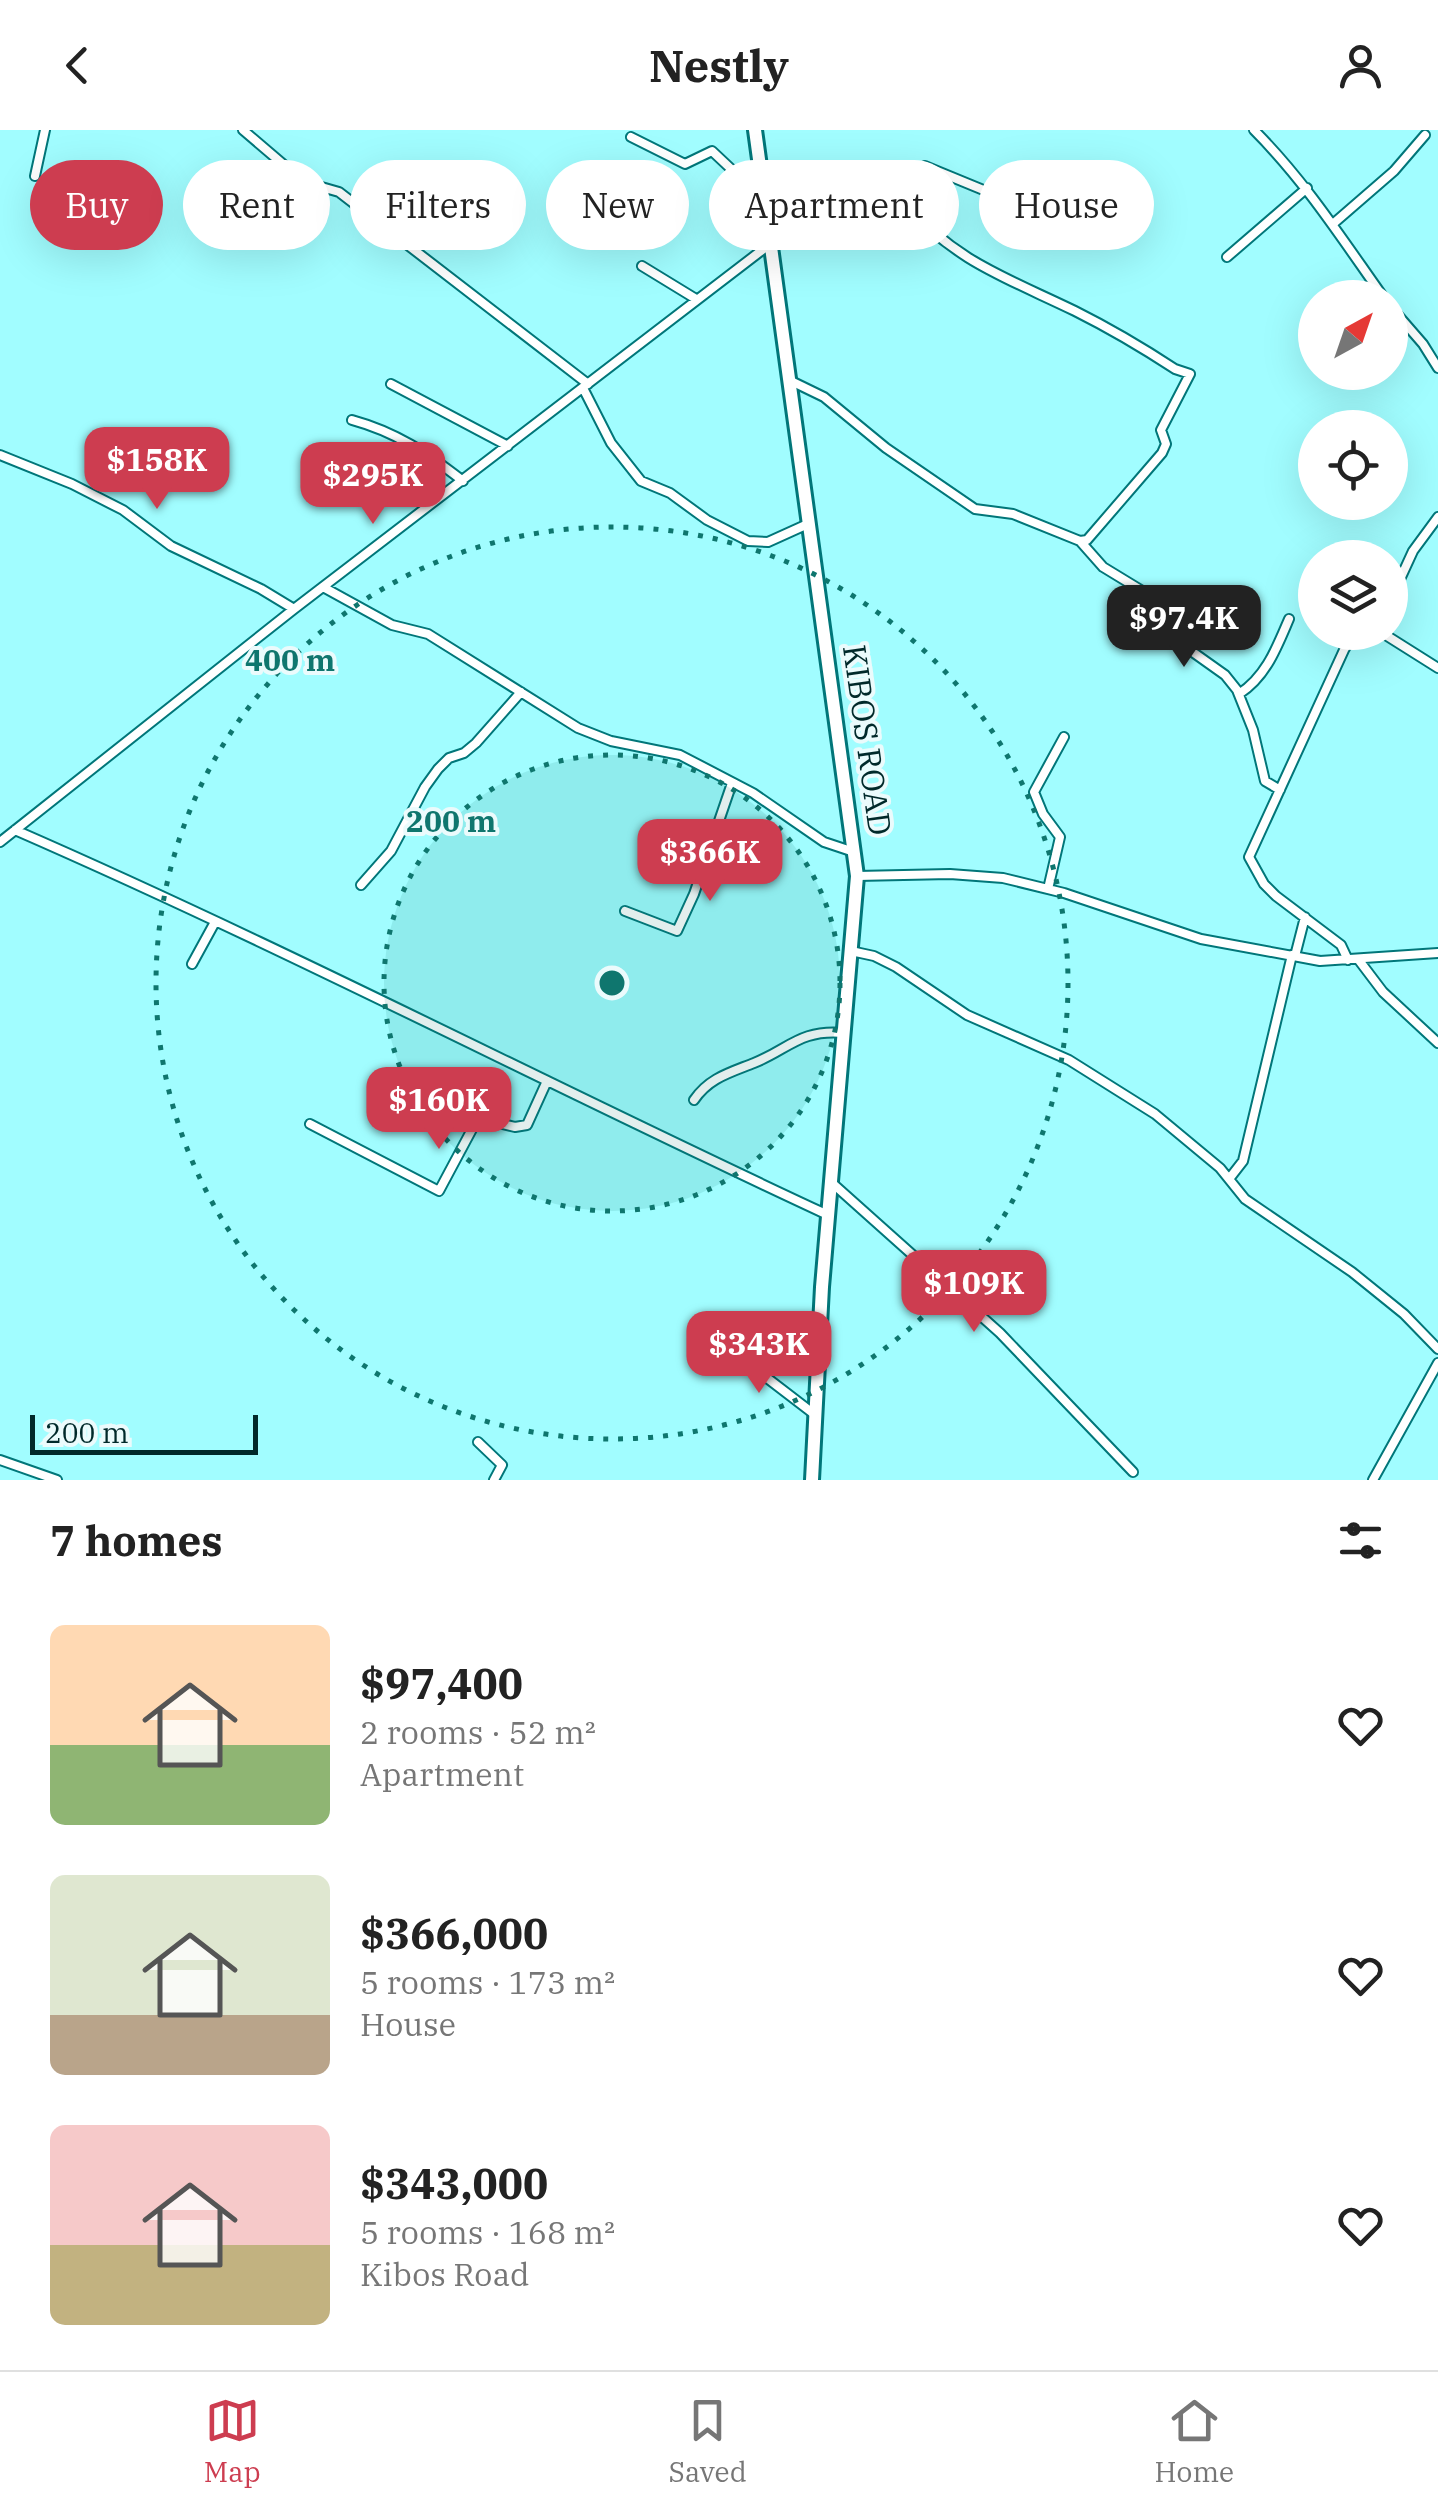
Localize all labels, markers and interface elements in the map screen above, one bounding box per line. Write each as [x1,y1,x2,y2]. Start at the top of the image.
text: Nestly [649,36,789,94]
icon: back [50,38,105,93]
icon: person [1333,38,1388,93]
chip: Buy [30,160,163,250]
chip: Rent [183,160,330,250]
chip: Filters [350,160,526,250]
chip: New [546,160,689,250]
chip: Apartment [709,160,959,250]
chip: House [979,160,1154,250]
north arrow [1298,280,1408,390]
map controls [1298,280,1408,650]
button: locate [1298,410,1408,520]
pin: $158K [87,427,227,512]
text: $158K [106,438,208,480]
pin: $295K [303,442,443,527]
text: $295K [322,453,424,495]
button: layers [1298,540,1408,650]
pin: $97.4K [1103,585,1265,670]
text: $97.4K [1129,596,1239,638]
text: 400 m [245,640,335,679]
street label: KIBOS ROAD [834,642,902,838]
text: 200 m [406,801,496,840]
pin: $366K [640,819,780,904]
text: $366K [659,830,761,872]
centre of rings [594,965,630,1001]
pin: $160K [369,1067,509,1152]
text: $160K [388,1078,490,1120]
pin: $109K [904,1250,1044,1335]
text: $109K [923,1261,1025,1303]
pin: $343K [689,1311,829,1396]
text: $343K [708,1322,810,1364]
scale bar [30,1410,258,1454]
text: 200 m [45,1414,129,1451]
text: 7 homes [50,1513,223,1568]
icon: filters [1333,1513,1388,1568]
text: $97,400 [360,1656,523,1711]
icon: home [130,1665,250,1785]
icon: heart [1333,1698,1388,1753]
text: 2 rooms · 52 m² [360,1711,596,1753]
text: Apartment [360,1753,524,1795]
text: $366,000 [360,1906,548,1961]
icon: home [130,1915,250,2035]
icon: heart [1333,1948,1388,2003]
text: 5 rooms · 173 m² [360,1961,615,2003]
text: House [360,2003,456,2045]
text: $343,000 [360,2156,548,2211]
icon: home [130,2165,250,2285]
icon: heart [1333,2198,1388,2253]
text: 5 rooms · 168 m² [360,2211,615,2253]
text: Kibos Road [360,2253,530,2295]
tab: Map [204,2393,261,2490]
tab: Saved [668,2393,747,2490]
tab: Home [1155,2393,1234,2490]

